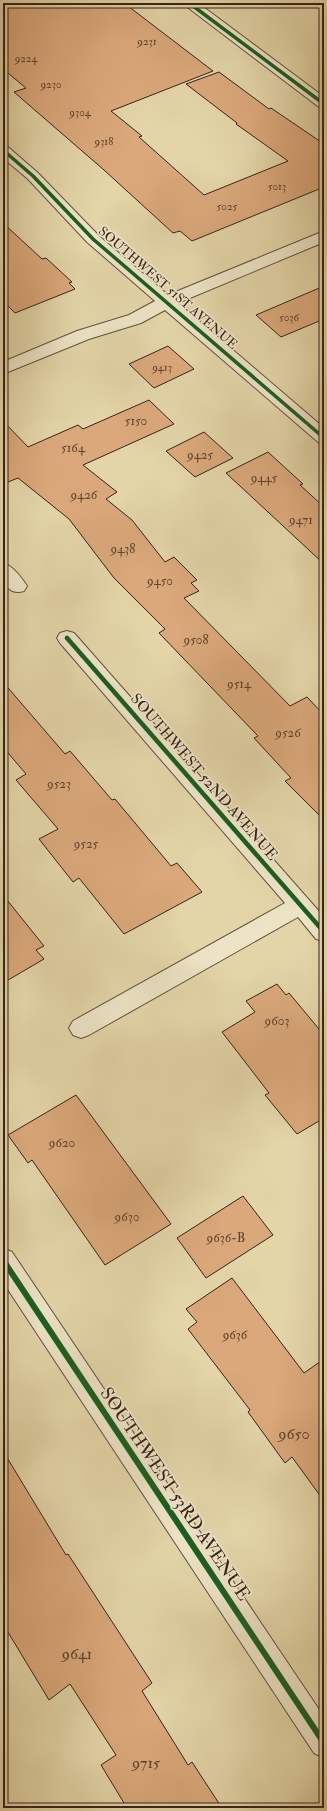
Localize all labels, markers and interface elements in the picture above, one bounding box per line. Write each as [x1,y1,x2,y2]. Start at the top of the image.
house number: 9231 [136,35,157,48]
house number: 9224 [14,52,38,65]
house number: 9230 [39,78,62,91]
house number: 9304 [68,106,92,119]
house number: 9318 [94,135,113,148]
house number: 5013 [268,180,286,193]
house number: 5025 [217,200,238,213]
street label: SOUTHWEST 51ST AVENUE [95,223,241,353]
house number: 5036 [279,311,301,324]
house number: 9413 [151,361,172,374]
house number: 5150 [125,413,147,429]
house number: 5164 [61,440,86,456]
house number: 9425 [186,447,213,463]
house number: 9445 [250,470,277,486]
house number: 9426 [70,487,99,503]
house number: 9471 [288,512,313,528]
house number: 9438 [110,541,135,557]
house number: 9450 [146,573,173,589]
house number: 9508 [182,632,209,648]
house number: 9514 [226,676,252,692]
street label: SOUTHWEST 52ND AVENUE [126,690,282,864]
house number: 9526 [274,725,302,741]
house number: 9523 [46,776,71,792]
house number: 9525 [73,836,99,852]
house number: 9603 [264,1013,289,1029]
house number: 9620 [48,1135,75,1151]
house number: 9630 [114,1209,139,1225]
house number: 9636-B [206,1230,245,1246]
house number: 9636 [222,1327,249,1343]
street label: SOUTHWEST 53RD AVENUE [95,1383,255,1605]
house number: 9650 [277,1424,310,1444]
house number: 9641 [61,1644,92,1664]
house number: 9715 [131,1753,160,1773]

